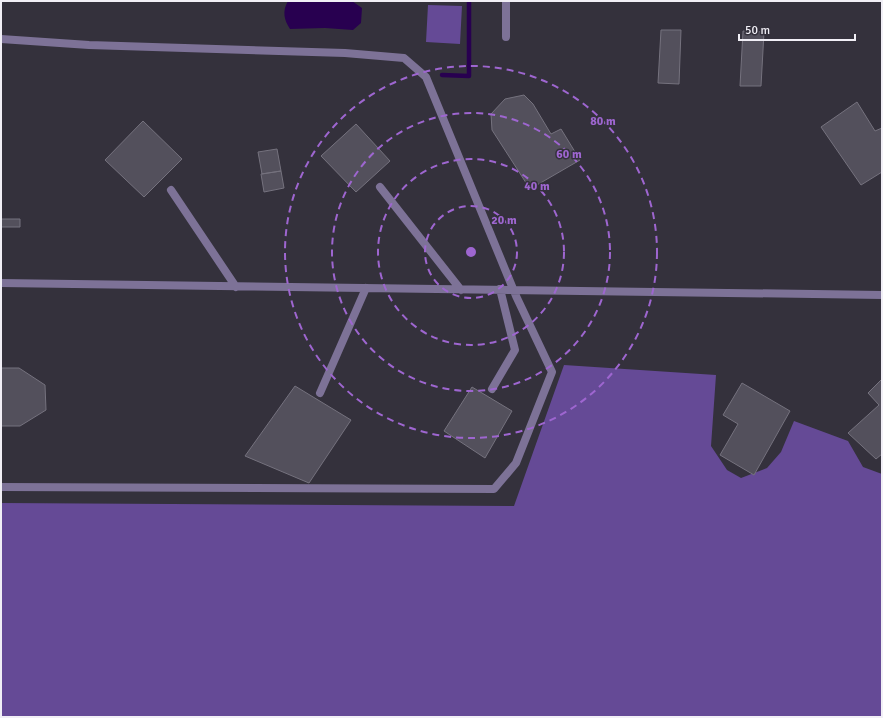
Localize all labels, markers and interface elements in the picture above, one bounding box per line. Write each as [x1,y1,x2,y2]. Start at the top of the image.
scale bar [739,16,855,42]
text: 50 m [745,23,770,38]
text: 80 m [590,114,616,129]
text: 60 m [556,147,582,162]
text: 40 m [524,179,550,194]
text: 20 m [491,213,517,228]
centre of rings [464,245,478,259]

